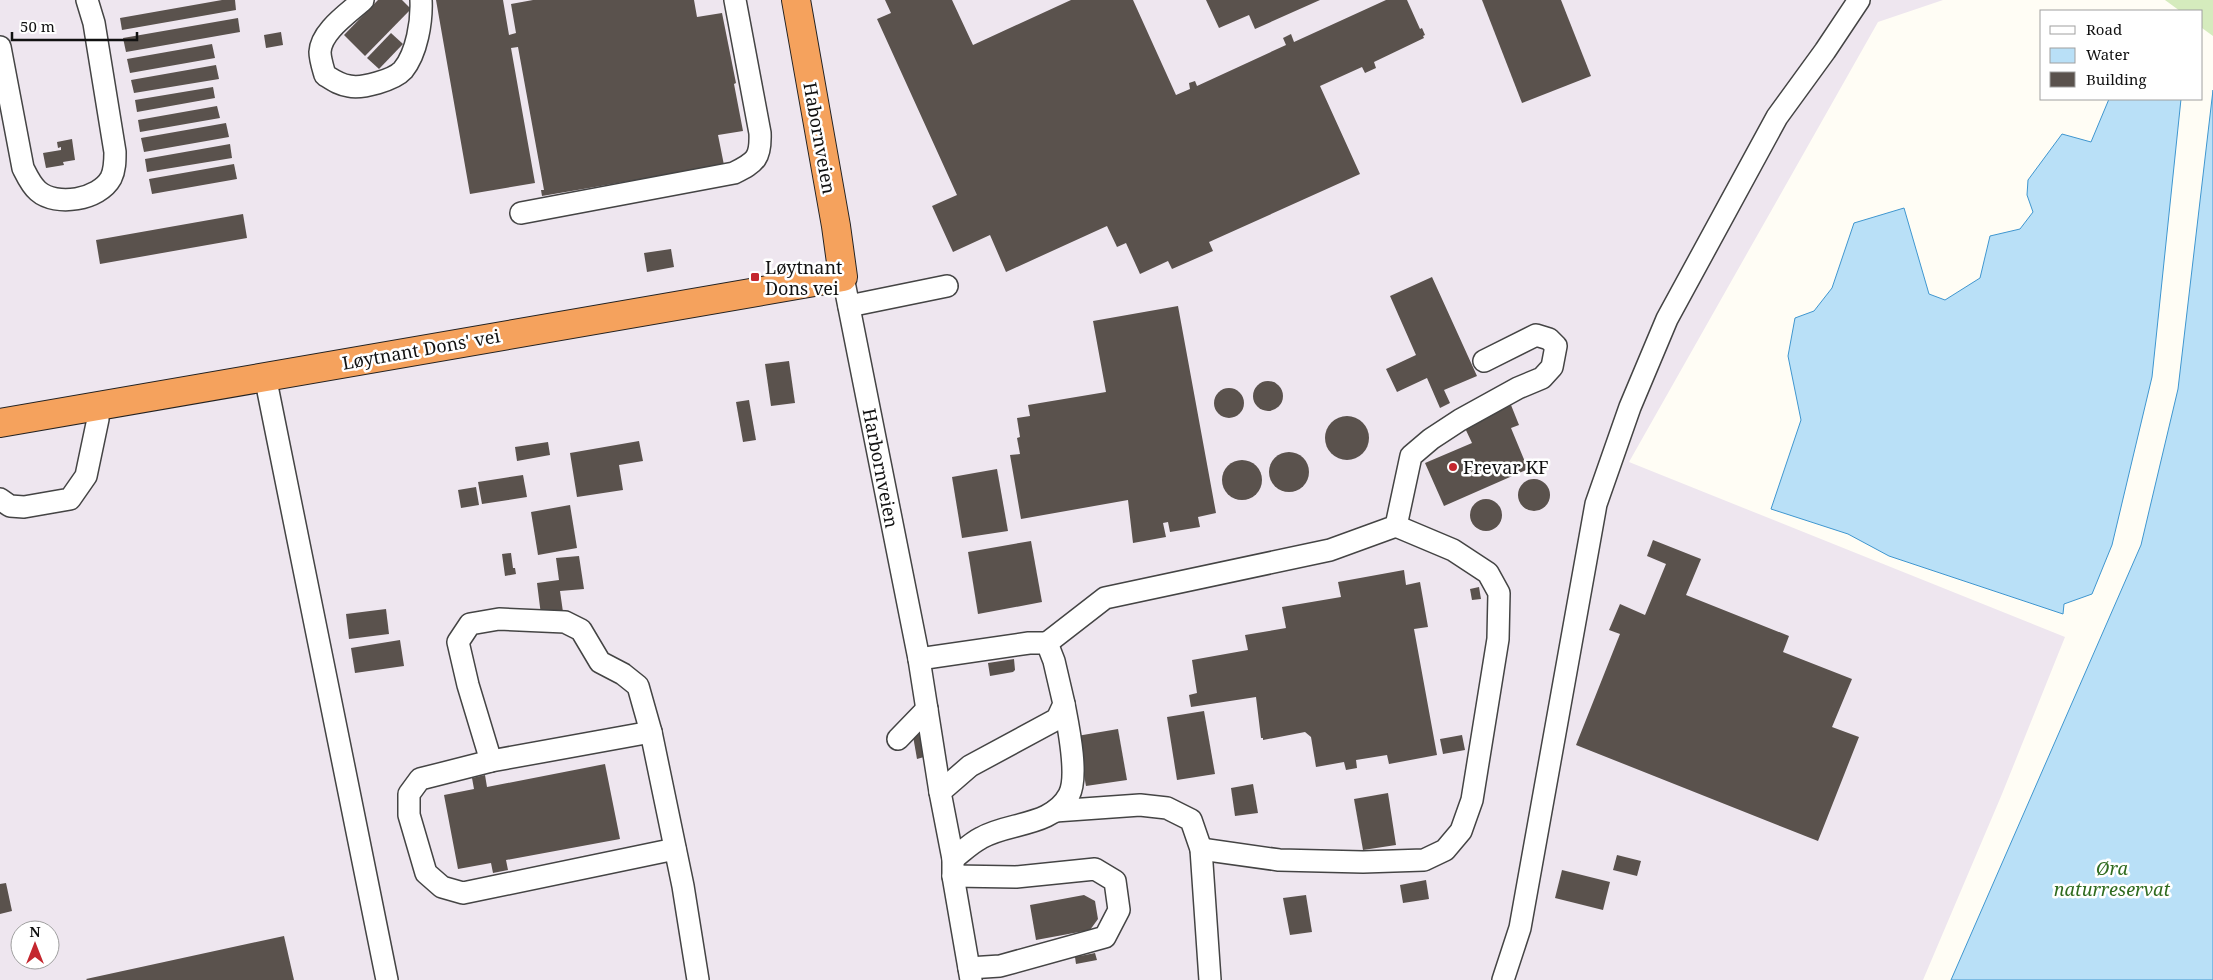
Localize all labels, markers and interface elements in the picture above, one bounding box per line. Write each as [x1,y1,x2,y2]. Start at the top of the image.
scale bar [12,10,138,42]
legend [2040,10,2203,100]
text: 50 m [20,16,55,36]
text: Road [2086,19,2122,39]
text: Water [2086,44,2129,64]
text: Building [2086,69,2147,89]
street label: Habornveien [798,80,842,196]
place label: Løytnant Dons vei [765,255,842,300]
marker: Løytnant Dons vei [749,271,761,283]
street label: Løytnant Dons' vei [340,323,502,375]
street label: Harbornveien [858,406,904,530]
place label: Frevar KF [1463,455,1549,479]
marker: Frevar KF [1447,461,1459,473]
park label: Øra naturreservat [2054,856,2171,901]
north arrow [10,920,60,970]
text: N [29,922,41,941]

